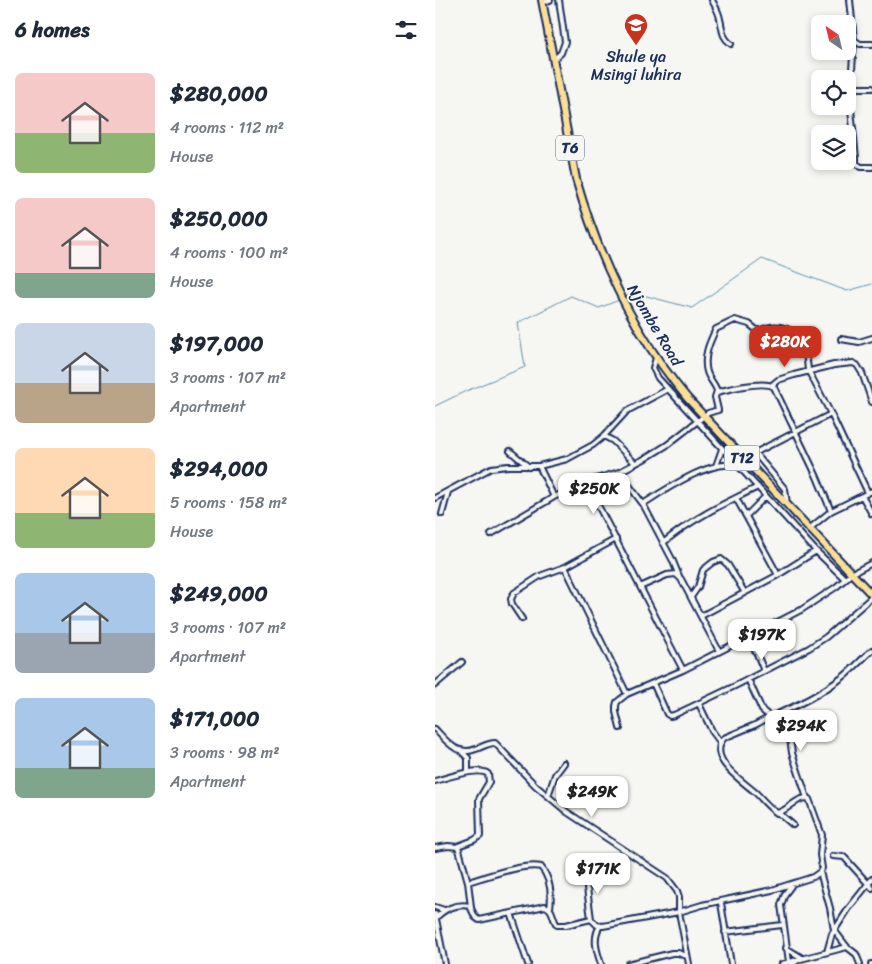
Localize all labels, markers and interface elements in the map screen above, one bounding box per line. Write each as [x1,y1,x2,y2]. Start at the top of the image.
text: 6 homes [15,11,90,49]
school or university icon: Shule ya Msingi luhira [623,12,649,46]
north arrow [811,15,856,60]
map controls [811,15,856,170]
icon: filters [392,16,420,44]
place label: Shule ya Msingi luhira [591,42,682,89]
button: locate [811,70,856,115]
text: $280,000 [170,75,268,113]
icon: home [55,93,115,153]
text: 4 rooms · 112 m² [170,113,284,142]
button: layers [811,125,856,170]
road number: T6 [556,136,584,160]
text: House [170,142,213,171]
text: $250,000 [170,200,268,238]
icon: home [55,218,115,278]
text: 4 rooms · 100 m² [170,238,288,267]
text: House [170,267,213,296]
street label: Njombe Road [619,278,692,373]
text: $197,000 [170,325,264,363]
pin: $280K [750,326,820,368]
text: $280K [760,327,810,356]
icon: home [55,343,115,403]
text: 3 rooms · 107 m² [170,363,286,392]
text: Apartment [170,392,246,421]
road number: T12 [725,446,759,470]
text: $294,000 [170,450,268,488]
icon: home [55,468,115,528]
pin: $250K [559,472,629,515]
text: $250K [569,474,619,503]
text: 5 rooms · 158 m² [170,488,287,517]
text: House [170,517,213,546]
text: $249,000 [170,575,268,613]
icon: home [55,593,115,653]
text: 3 rooms · 107 m² [170,613,286,642]
pin: $197K [727,618,797,661]
text: $197K [739,620,785,649]
text: Apartment [170,642,246,671]
text: $171,000 [170,700,260,738]
pin: $294K [766,710,836,752]
text: $294K [776,711,826,740]
icon: home [55,718,115,778]
text: 3 rooms · 98 m² [170,738,279,767]
text: Apartment [170,767,246,796]
pin: $249K [557,776,627,818]
text: $249K [567,777,617,806]
pin: $171K [563,852,633,895]
text: $171K [576,854,620,883]

